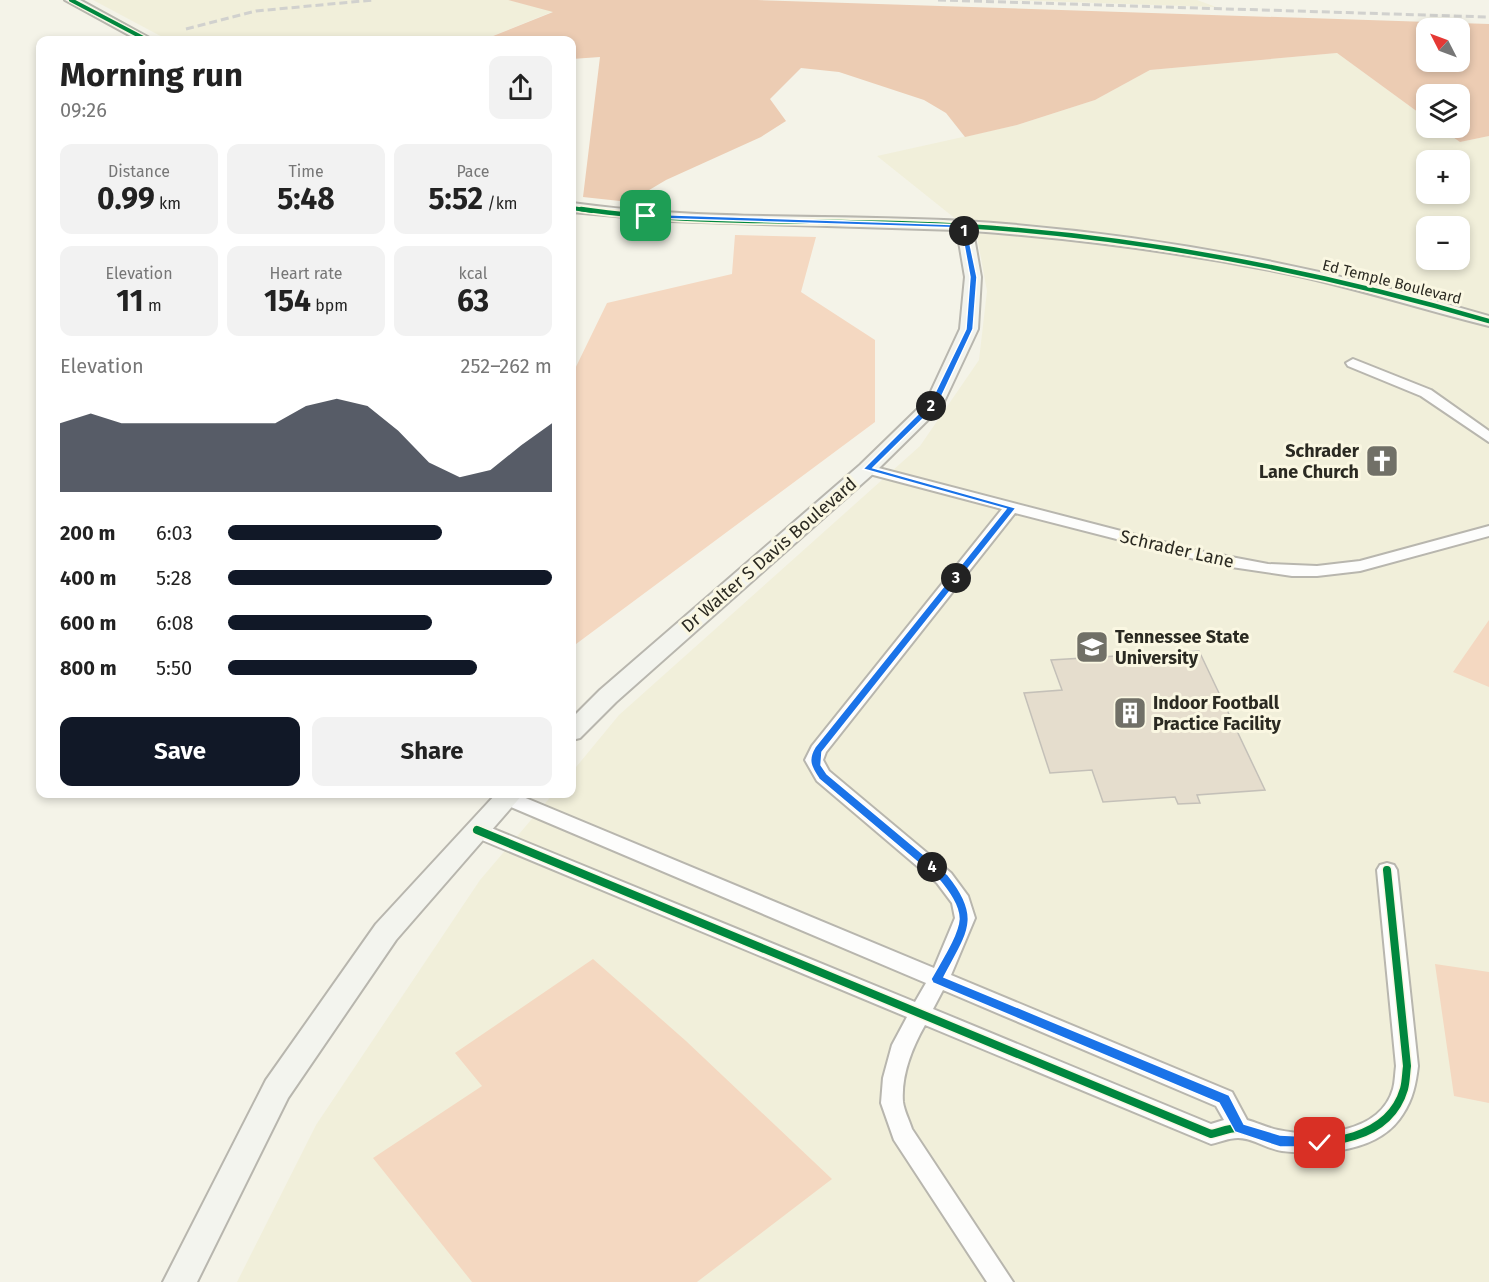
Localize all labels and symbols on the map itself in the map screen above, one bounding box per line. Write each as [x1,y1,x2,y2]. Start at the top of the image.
north arrow [1416,18,1470,72]
pin [620,190,671,241]
pin: 1 [949,216,979,246]
street label: Ed Temple Boulevard [1321,256,1463,308]
pin: 2 [916,391,946,421]
place label: Schrader Lane Church [1259,440,1360,483]
church icon: Schrader Lane Church [1364,443,1400,479]
street label: Dr Walter S Davis Boulevard [677,473,861,637]
street label: Schrader Lane [1118,525,1236,573]
pin: 3 [941,563,971,593]
place label: Tennessee State University [1115,626,1249,669]
school or university icon: Tennessee State University [1074,629,1110,665]
place label: Indoor Football Practice Facility [1153,692,1282,735]
building icon: Indoor Football Practice Facility [1112,695,1148,731]
pin: 4 [917,852,947,882]
pin [1294,1117,1345,1168]

